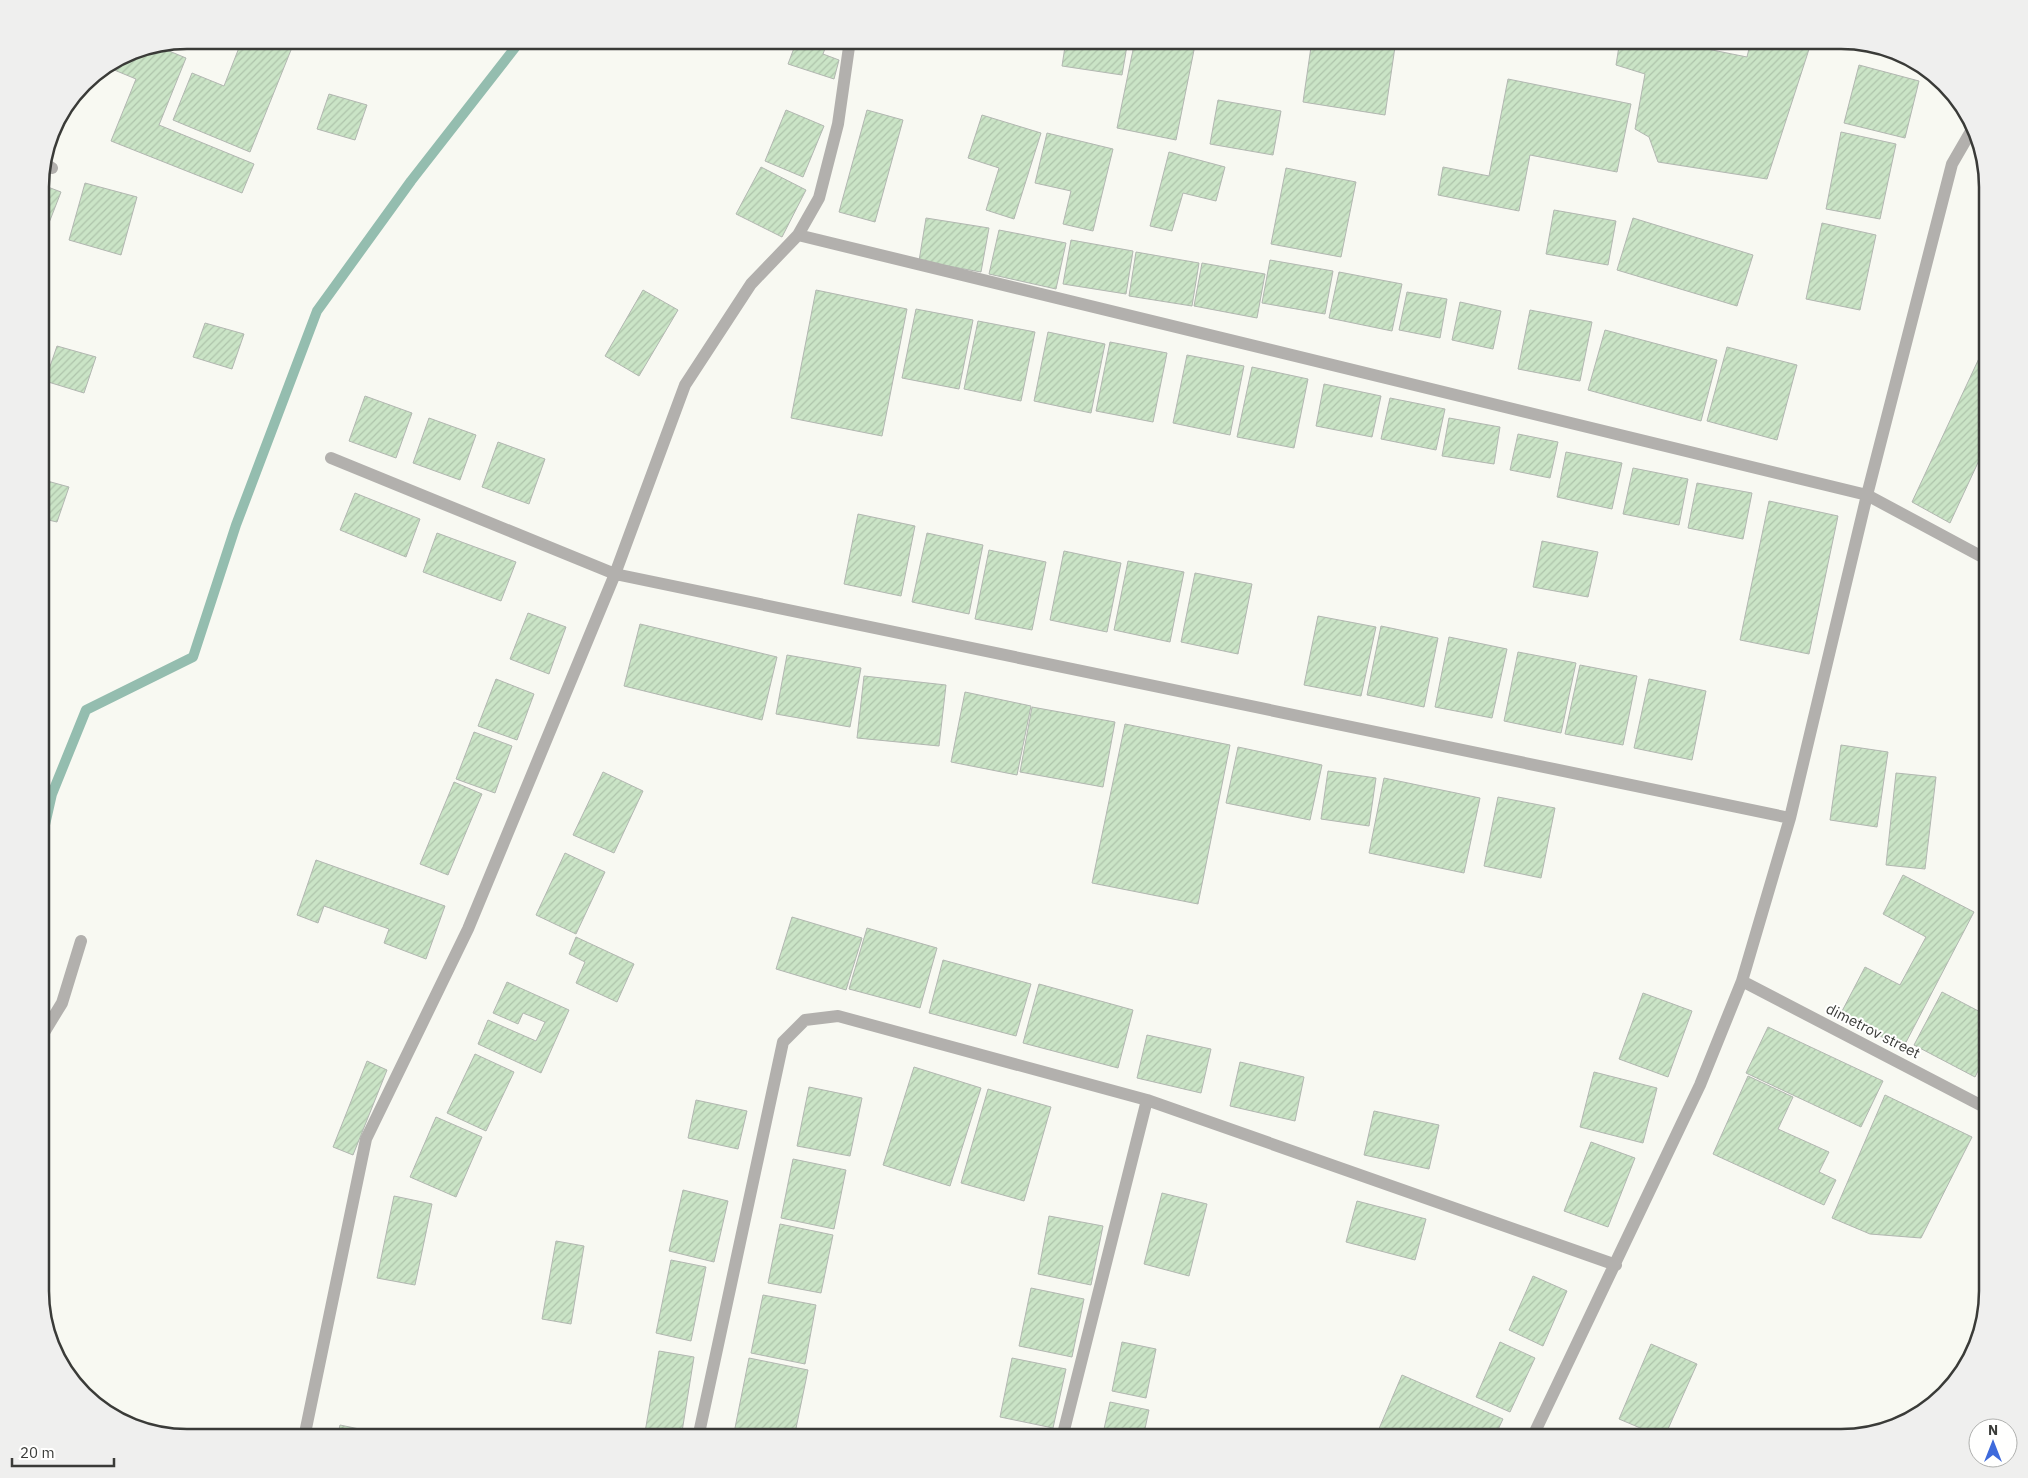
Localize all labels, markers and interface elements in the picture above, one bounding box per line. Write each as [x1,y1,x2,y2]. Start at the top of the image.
street label: dimetrov street [1823,999,1924,1062]
north arrow [1968,1418,2018,1468]
text: N [1988,1421,1998,1439]
scale bar [12,1436,115,1468]
text: 20 m [20,1443,55,1462]

